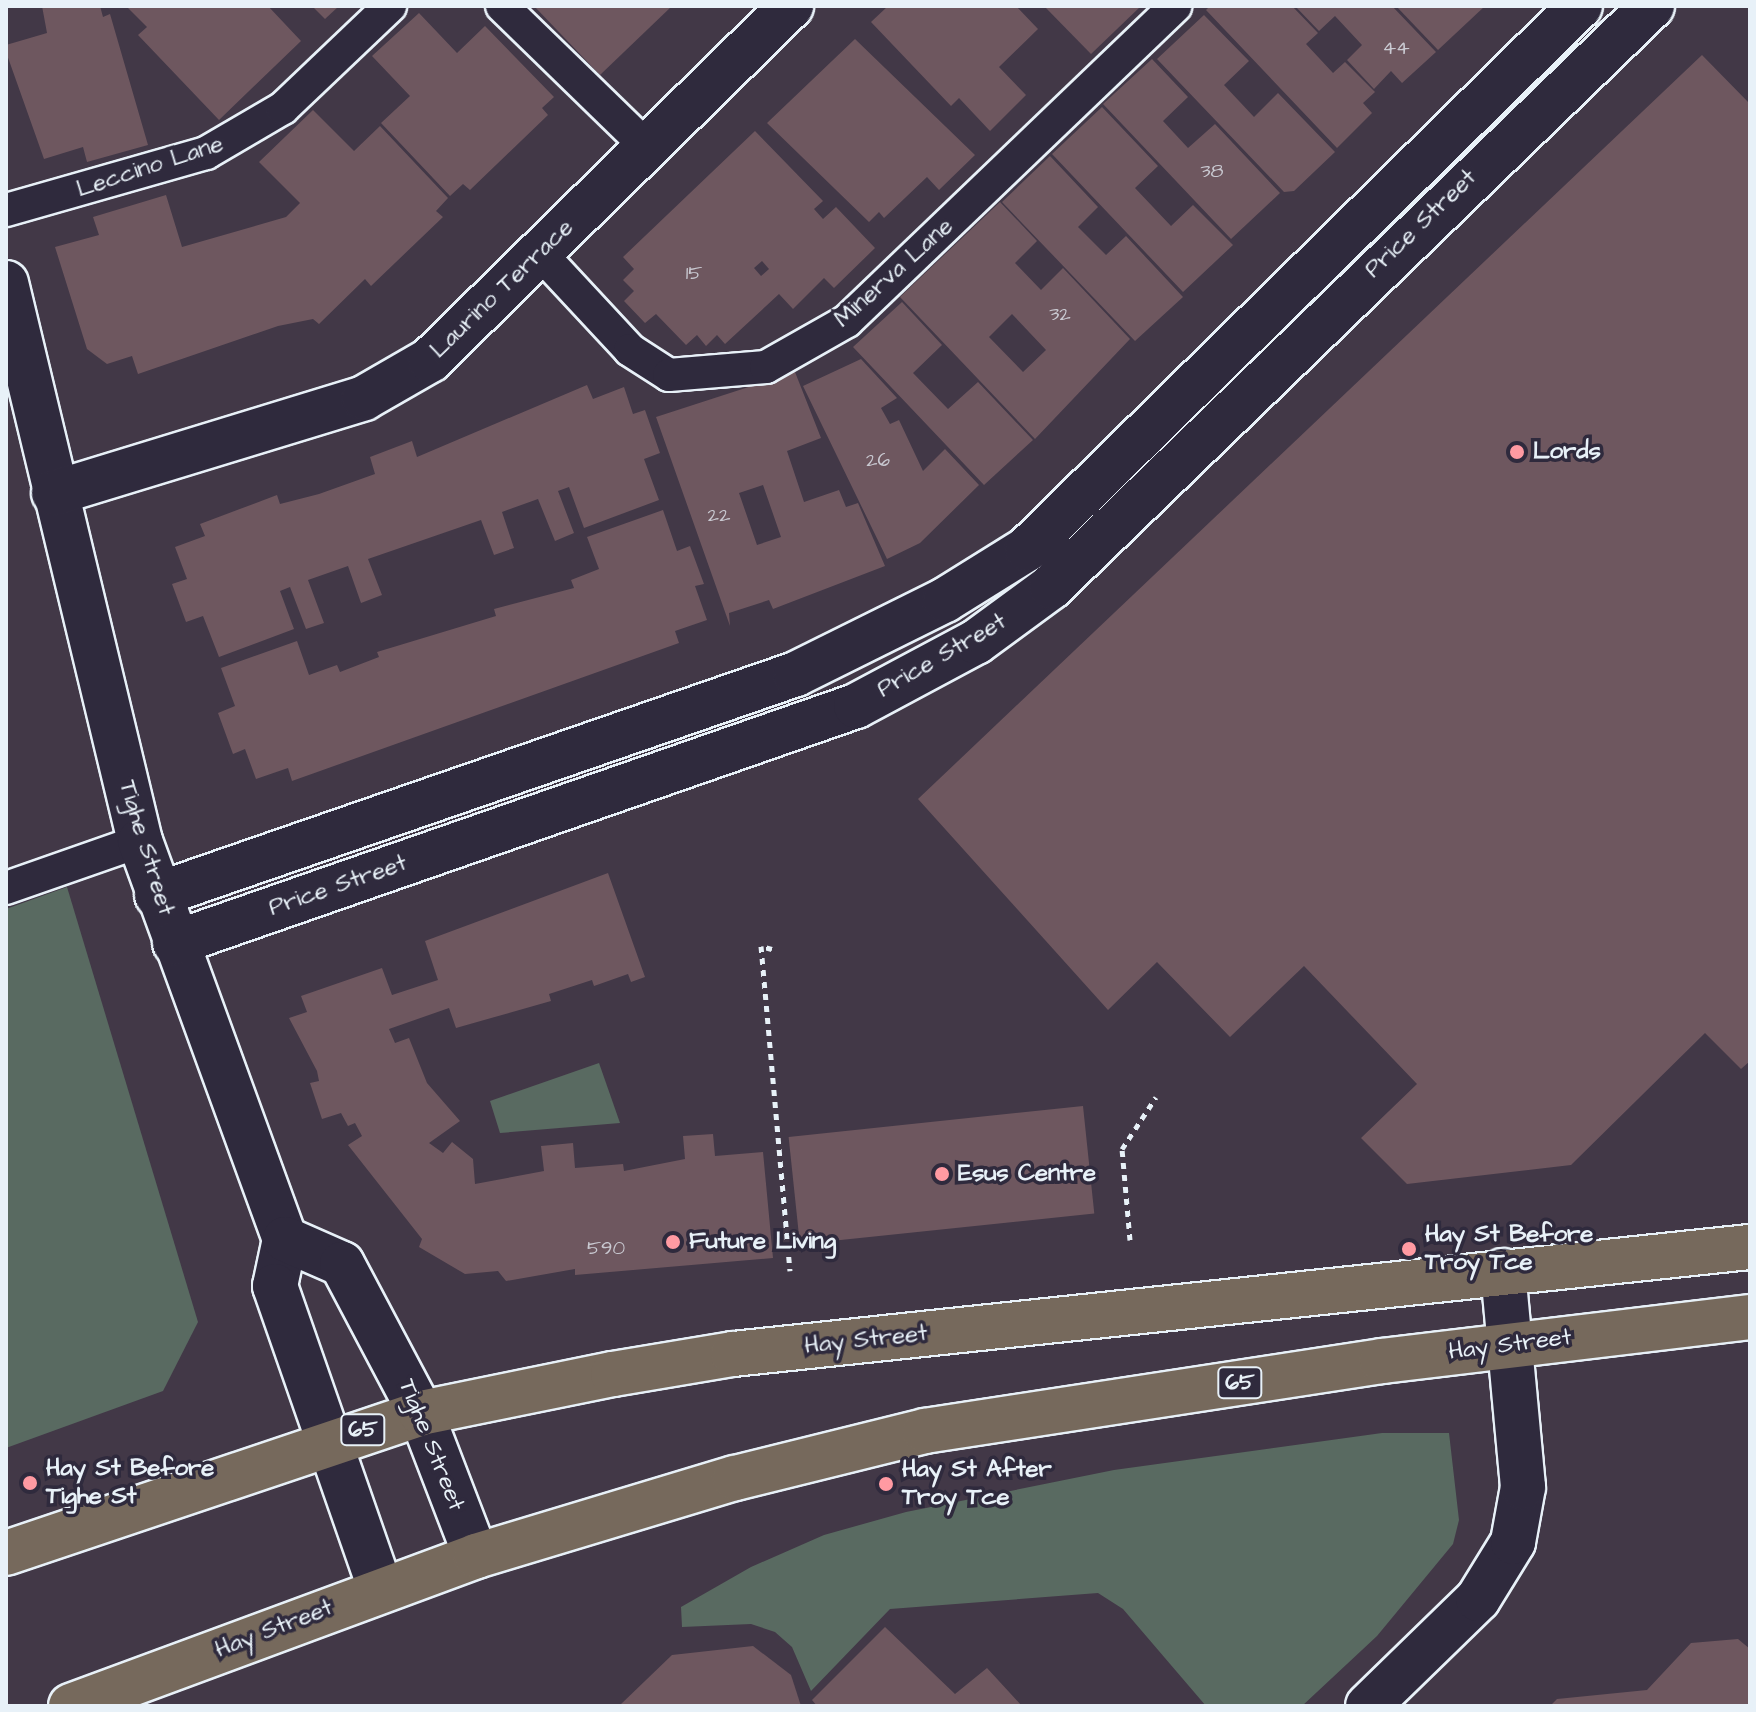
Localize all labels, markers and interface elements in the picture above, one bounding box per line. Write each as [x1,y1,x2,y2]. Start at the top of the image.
house number: 44 [1382,36,1410,60]
street label: Leccino Lane [73,130,227,204]
house number: 38 [1200,159,1224,183]
street label: Price Street [1359,164,1483,284]
street label: Minerva Lane [829,212,959,334]
street label: Laurino Terrace [424,213,580,365]
house number: 15 [686,261,702,285]
house number: 32 [1049,302,1071,326]
place label: Lords [1533,438,1601,466]
marker: Lords [1508,443,1526,461]
house number: 26 [866,448,890,472]
house number: 22 [708,503,730,527]
street label: Price Street [872,608,1012,704]
street label: Tighe Street [112,777,180,919]
street label: Price Street [265,849,411,923]
place label: Esus Centre [958,1160,1096,1188]
marker: Esus Centre [933,1165,951,1183]
place label: Hay St Before Troy Tce [1425,1221,1593,1277]
place label: Future Living [689,1228,836,1256]
marker: Future Living [664,1233,682,1251]
house number: 590 [587,1236,625,1260]
marker: Hay St Before Troy Tce [1400,1240,1418,1258]
street label: Hay Street [803,1319,929,1361]
street label: Hay Street [1447,1323,1573,1367]
road number: 65 [1216,1365,1264,1401]
street label: Tighe Street [392,1375,470,1515]
road number: 65 [339,1412,387,1448]
place label: Hay St Before Tighe St [46,1455,214,1511]
place label: Hay St After Troy Tce [902,1456,1052,1512]
marker: Hay St Before Tighe St [21,1474,39,1492]
marker: Hay St After Troy Tce [877,1475,895,1493]
street label: Hay Street [211,1593,337,1665]

